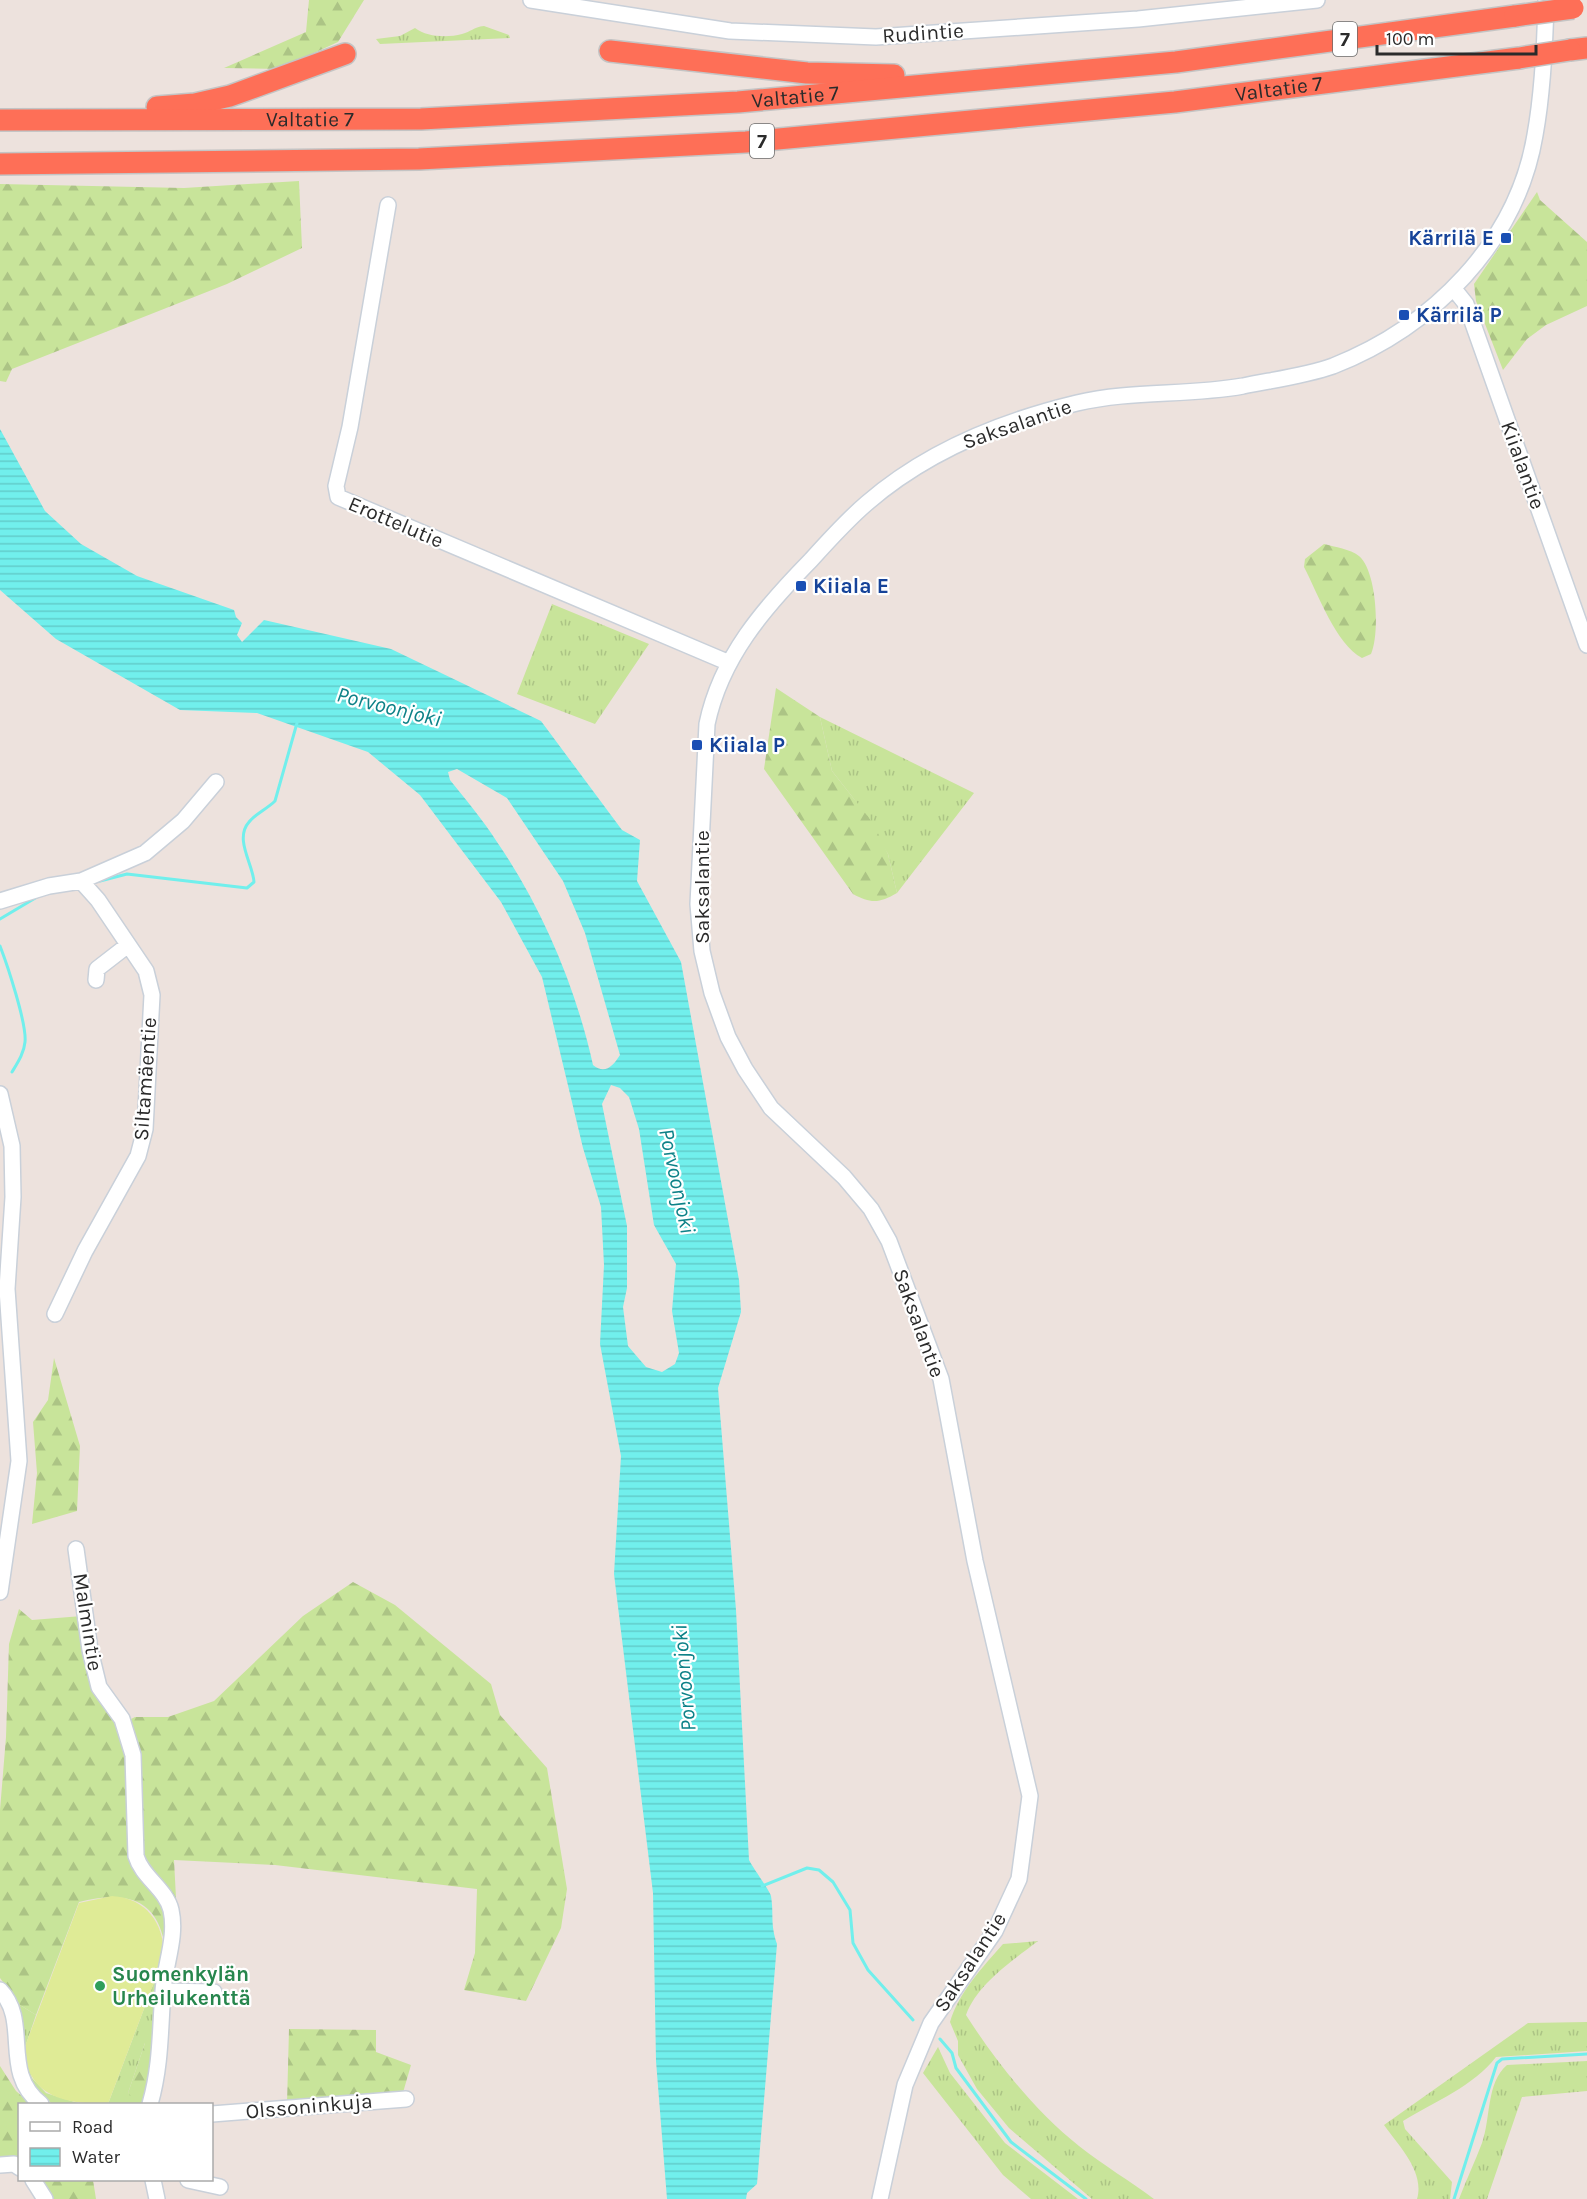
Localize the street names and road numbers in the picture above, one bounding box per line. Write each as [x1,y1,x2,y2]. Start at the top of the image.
street label: Rudintie [881,18,965,48]
road number: 7 [1333,22,1357,56]
street label: Valtatie 7 [1234,71,1324,106]
street label: Valtatie 7 [750,81,840,113]
street label: Valtatie 7 [266,107,354,131]
road number: 7 [750,124,774,158]
street label: Saksalantie [959,394,1075,454]
street label: Kiialantie [1496,418,1550,512]
street label: Erottelutie [345,491,447,553]
street label: Saksalantie [690,830,714,944]
street label: Siltamäentie [129,1016,161,1142]
street label: Saksalantie [888,1265,950,1381]
street label: Malmintie [68,1571,108,1673]
street label: Saksalantie [929,1908,1011,2016]
street label: Olssoninkuja [245,2088,373,2124]

